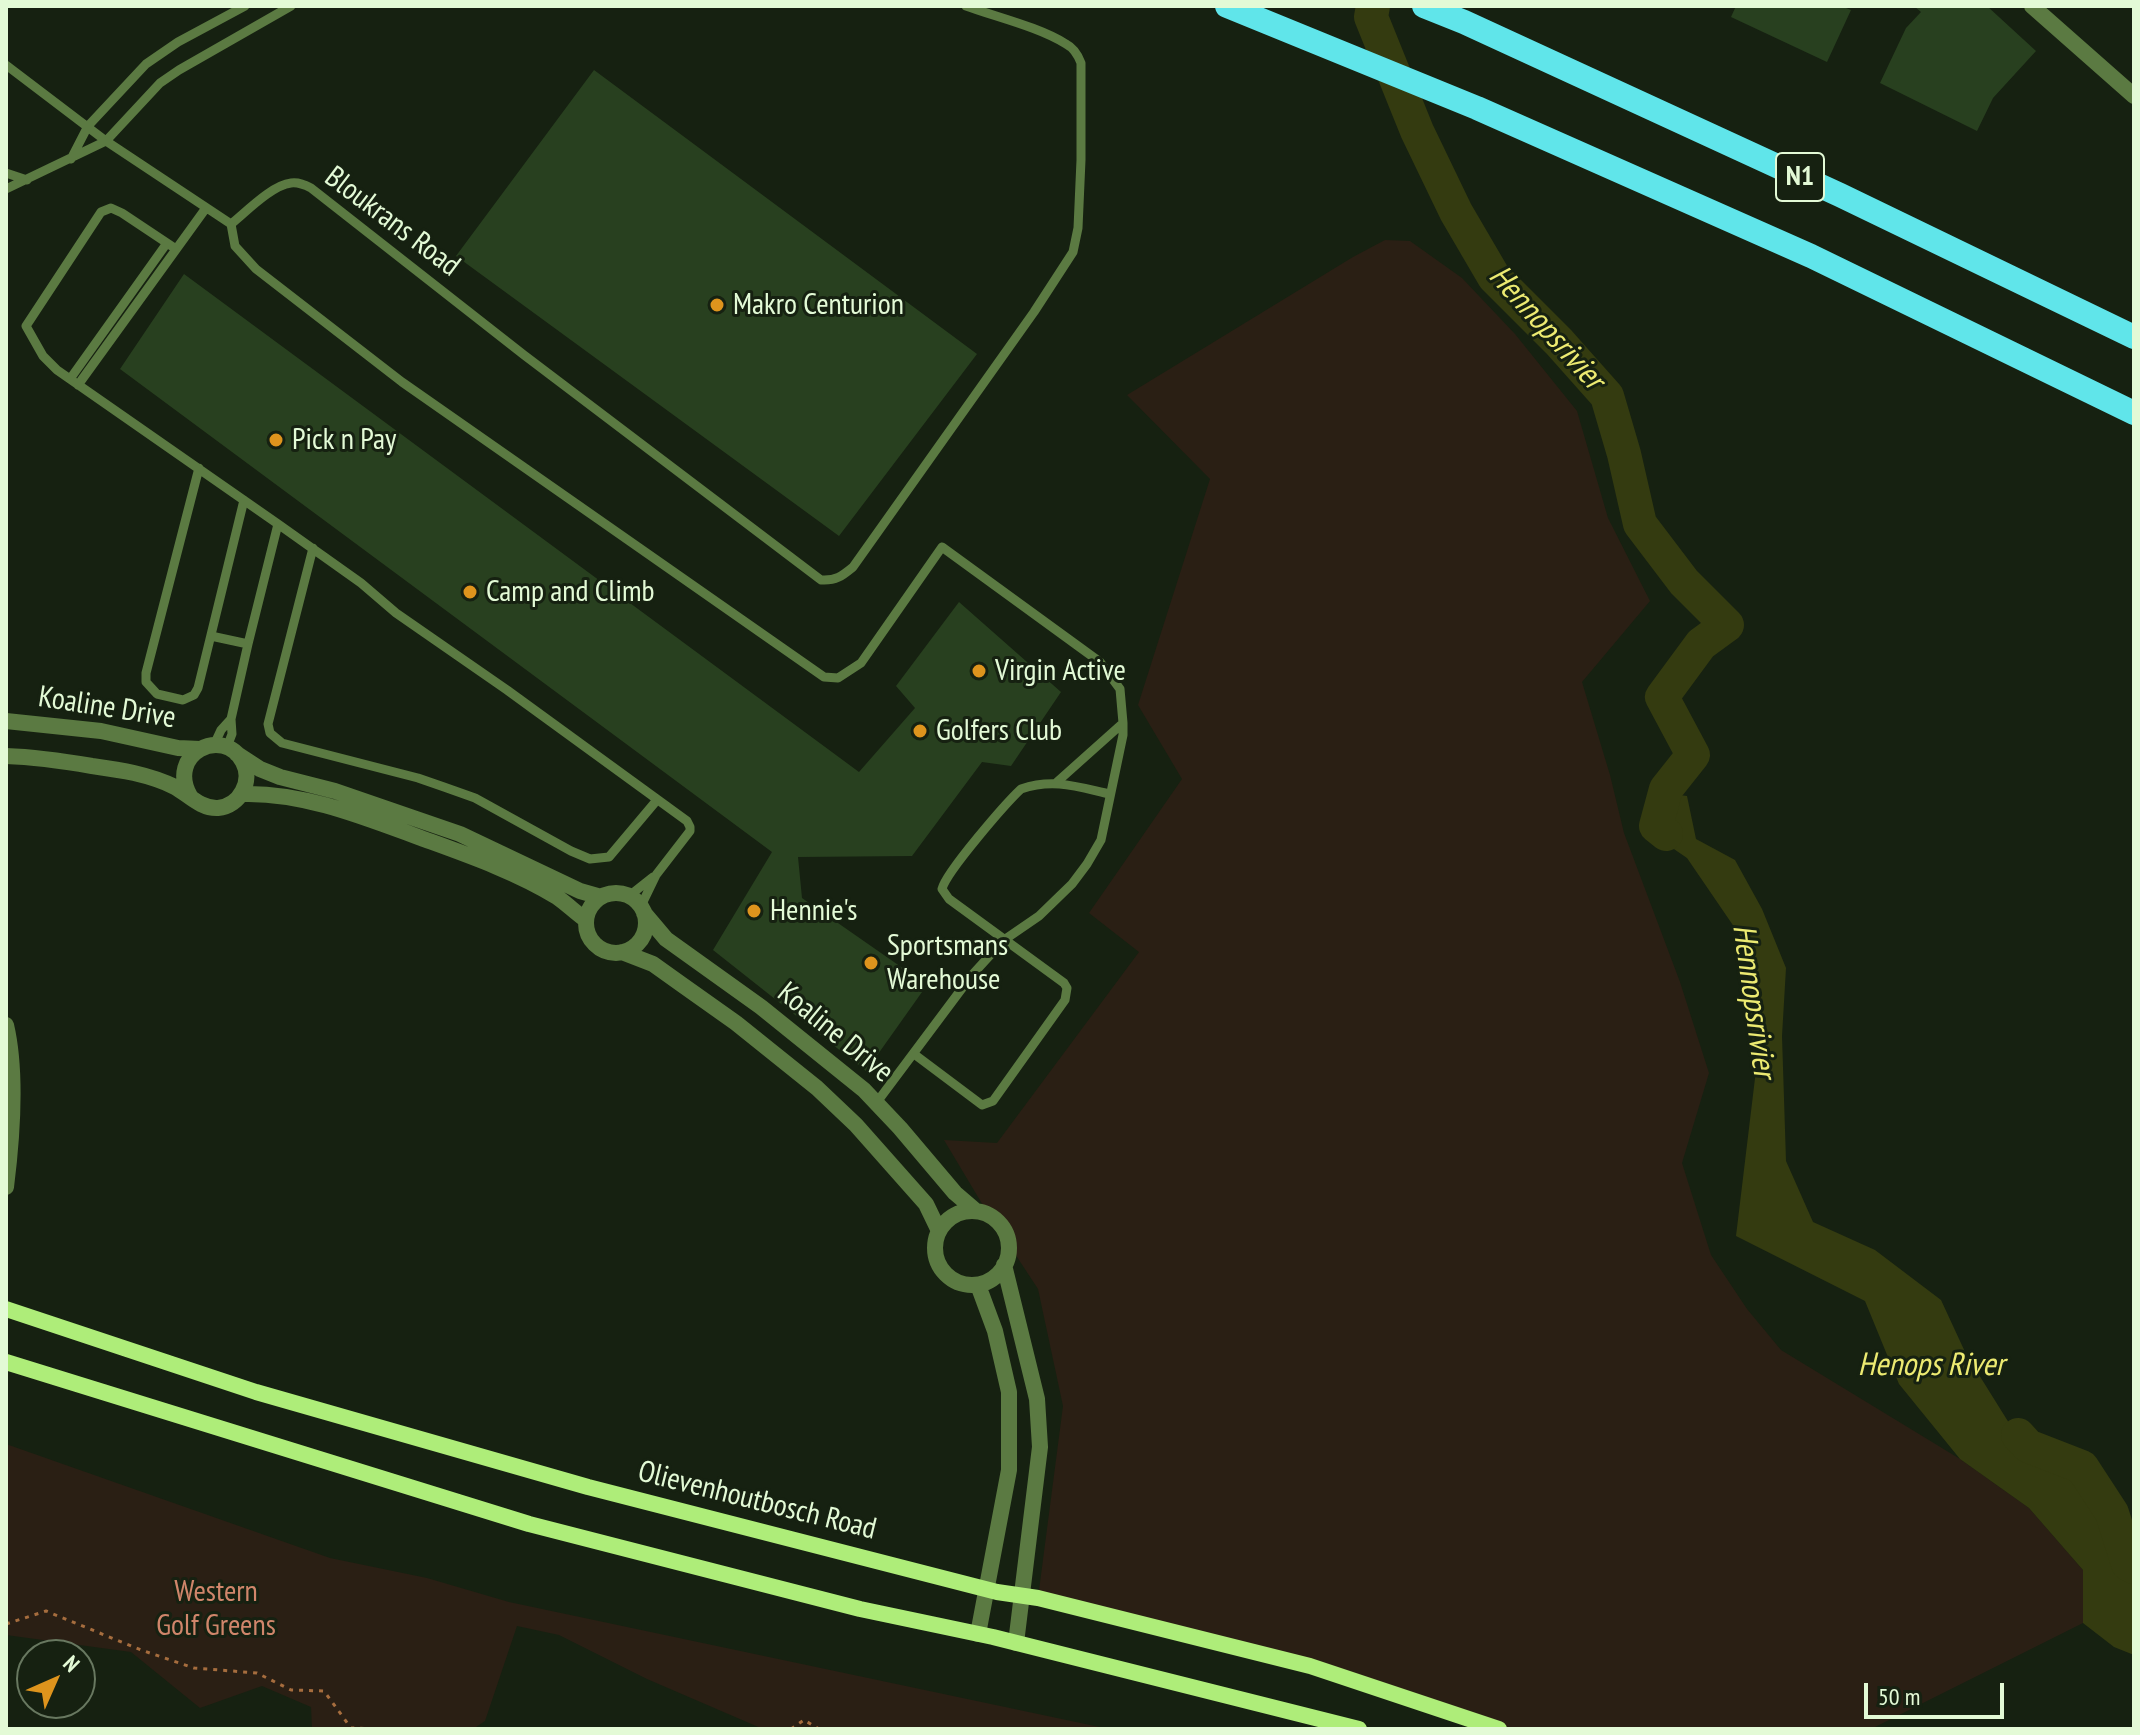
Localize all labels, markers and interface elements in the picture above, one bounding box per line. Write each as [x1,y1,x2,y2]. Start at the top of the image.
road number: N1 [1776,153,1824,201]
street label: Bloukrans Road [317,160,467,284]
water label: Hennopsrivier [1480,258,1612,398]
place label: Makro Centurion [733,287,904,323]
marker: Makro Centurion [708,296,726,314]
place label: Pick n Pay [292,422,396,458]
marker: Pick n Pay [267,431,285,449]
place label: Camp and Climb [486,574,655,610]
marker: Camp and Climb [461,583,479,601]
place label: Virgin Active [995,653,1126,689]
marker: Virgin Active [970,662,988,680]
street label: Koaline Drive [36,679,178,737]
place label: Golfers Club [936,713,1062,749]
marker: Golfers Club [911,722,929,740]
place label: Hennie's [770,893,857,929]
marker: Hennie's [745,902,763,920]
water label: Hennopsrivier [1723,922,1783,1080]
place label: Sportsmans Warehouse [887,928,1008,998]
marker: Sportsmans Warehouse [862,954,880,972]
street label: Koaline Drive [770,975,900,1091]
water label: Henops River [1858,1347,2004,1385]
street label: Olievenhoutbosch Road [634,1454,880,1548]
park label: Western Golf Greens [156,1574,276,1644]
north arrow [16,1639,96,1719]
text: N [57,1649,86,1678]
scale bar [1868,1667,2008,1717]
text: 50 m [1878,1681,1920,1712]

